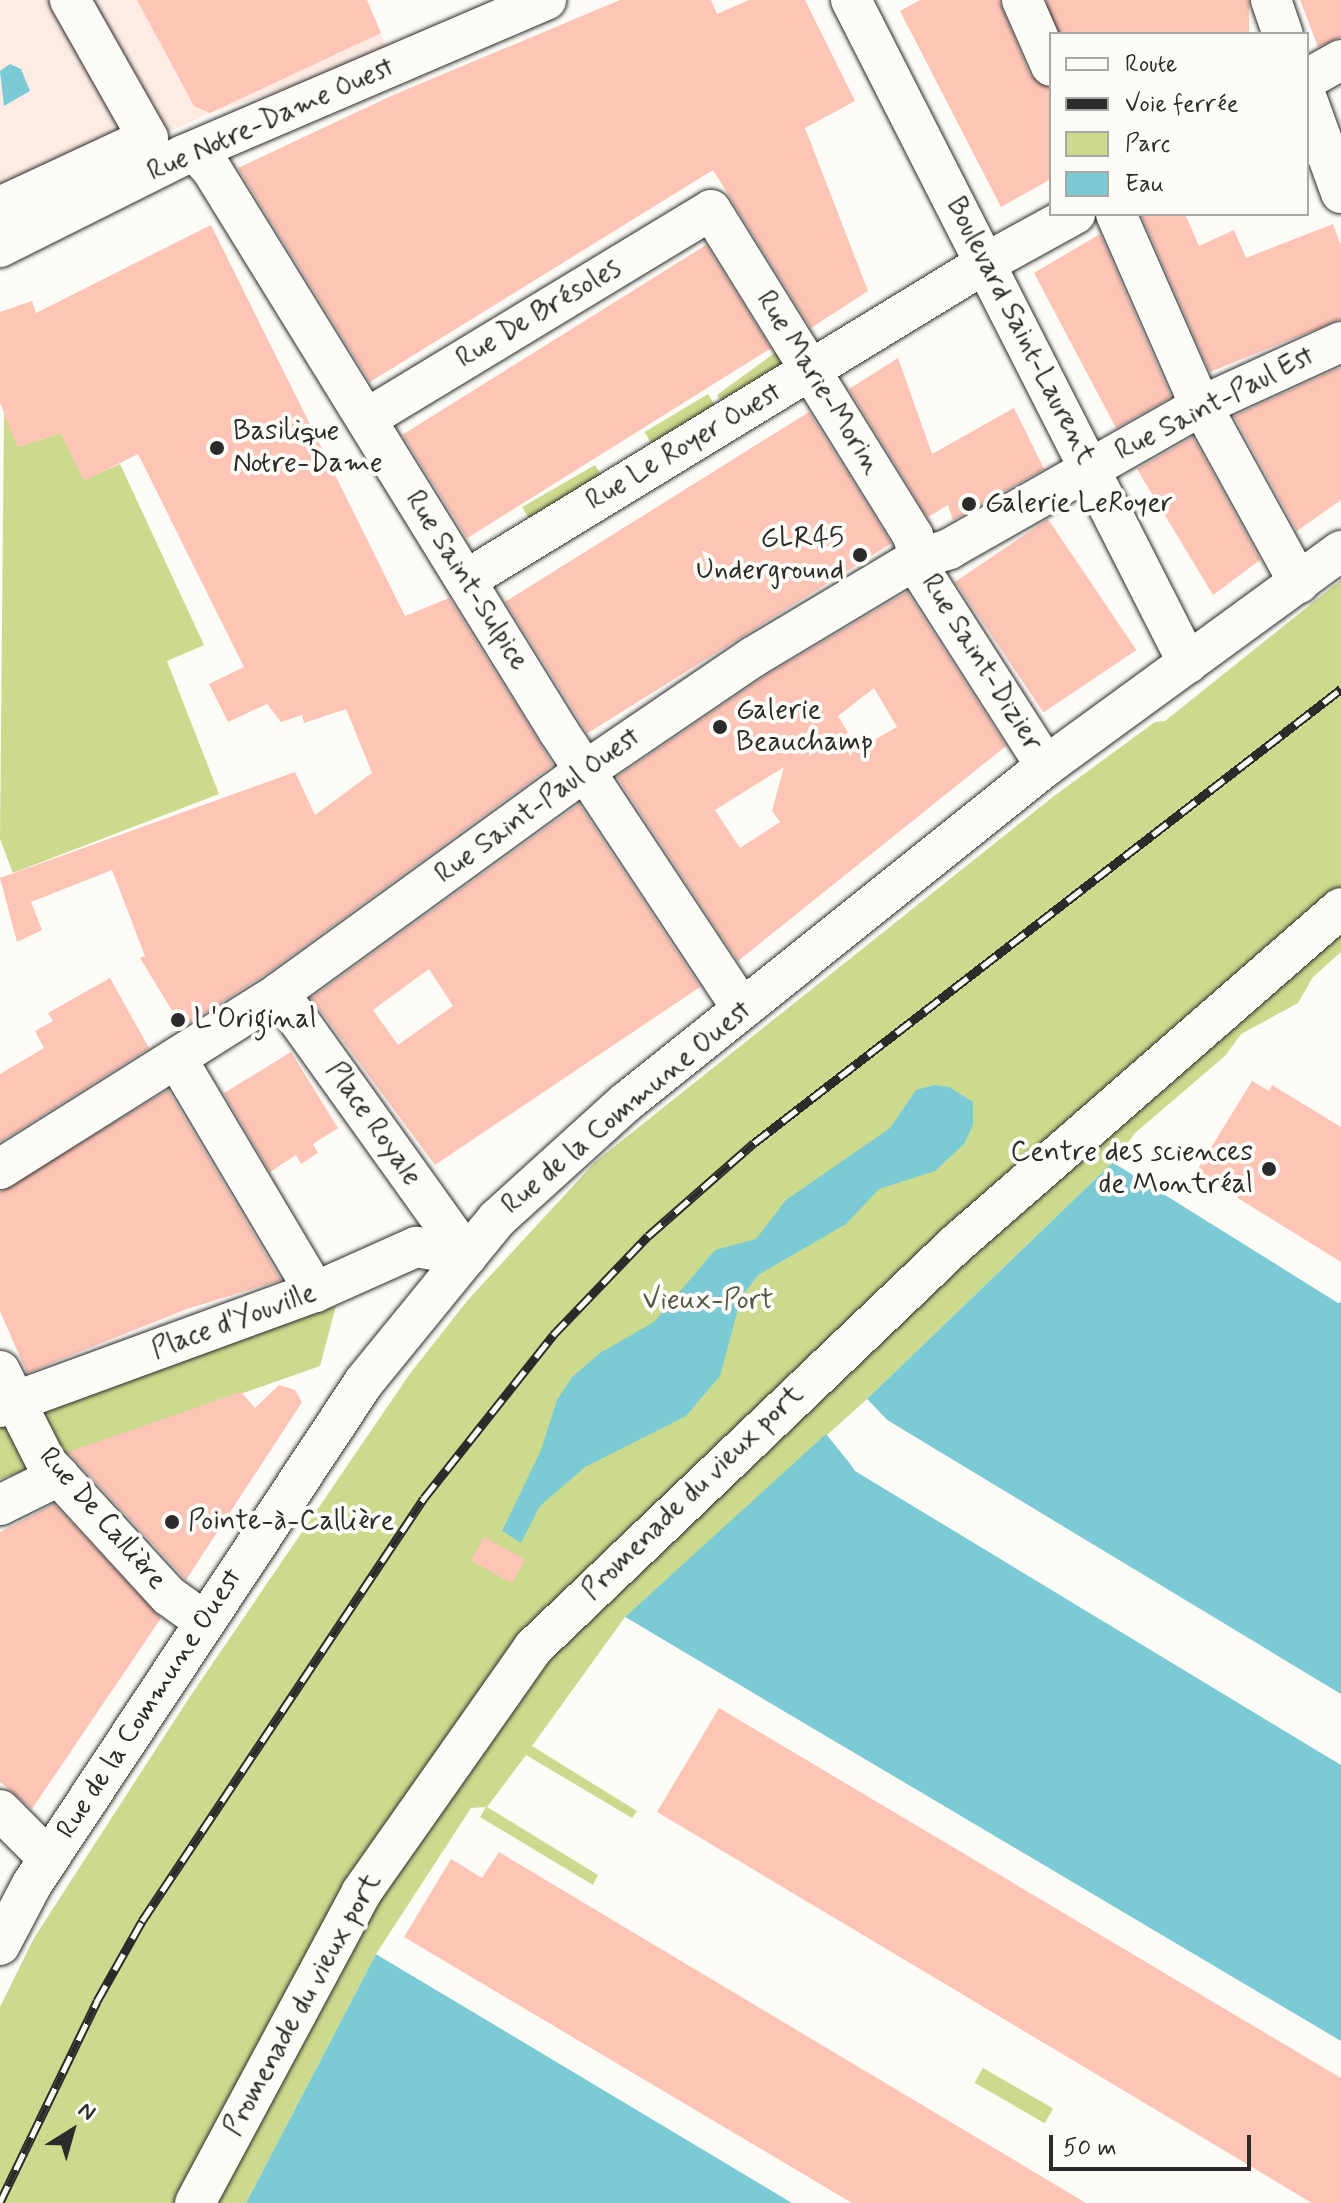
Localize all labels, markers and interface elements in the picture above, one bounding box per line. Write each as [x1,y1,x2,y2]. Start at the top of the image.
legend [1049,32,1309,216]
text: Route [1125,49,1177,80]
street label: Rue Notre-Dame Ouest [143,51,399,189]
text: Voie ferrée [1125,89,1239,120]
text: Parc [1125,129,1170,160]
text: Eau [1125,169,1164,200]
street label: Boulevard Saint-Laurent [937,190,1103,472]
street label: Rue De Brésoles [451,252,627,376]
street label: Rue Marie-Morin [749,286,887,480]
street label: Rue Saint-Paul Est [1111,340,1319,468]
street label: Rue Le Royer Ouest [580,375,788,519]
place label: Basilique Notre-Dame [233,415,383,481]
marker: Basilique Notre-Dame [208,439,226,457]
street label: Rue Saint-Sulpice [398,486,534,676]
place label: Galerie LeRoyer [985,487,1174,521]
marker: Galerie LeRoyer [960,495,978,513]
place label: GLR45 Underground [696,522,844,588]
marker: GLR45 Underground [851,546,869,564]
street label: Rue Saint-Dizier [914,569,1048,757]
place label: Galerie Beauchamp [736,694,873,760]
marker: Galerie Beauchamp [711,718,729,736]
street label: Rue Saint-Paul Ouest [431,722,645,890]
street label: Rue de la Commune Ouest [499,997,755,1219]
place label: L'Original [194,1003,317,1037]
marker: L'Original [169,1011,187,1029]
street label: Place Royale [318,1055,428,1193]
place label: Centre des sciences de Montréal [1010,1136,1253,1202]
marker: Centre des sciences de Montréal [1260,1160,1278,1178]
street label: Place d'Youville [147,1277,321,1367]
park label: Vieux-Port [642,1284,774,1318]
street label: Promenade du vieux port [577,1380,809,1606]
street label: Rue De Callière [29,1439,175,1599]
place label: Pointe-à-Callière [188,1505,394,1539]
marker: Pointe-à-Callière [163,1513,181,1531]
street label: Rue de la Commune Ouest [53,1567,247,1841]
street label: Promenade du vieux port [218,1870,388,2140]
north arrow [32,2091,112,2171]
text: N [72,2096,101,2127]
scale bar [1053,2119,1255,2169]
text: 50 m [1063,2133,1117,2164]

